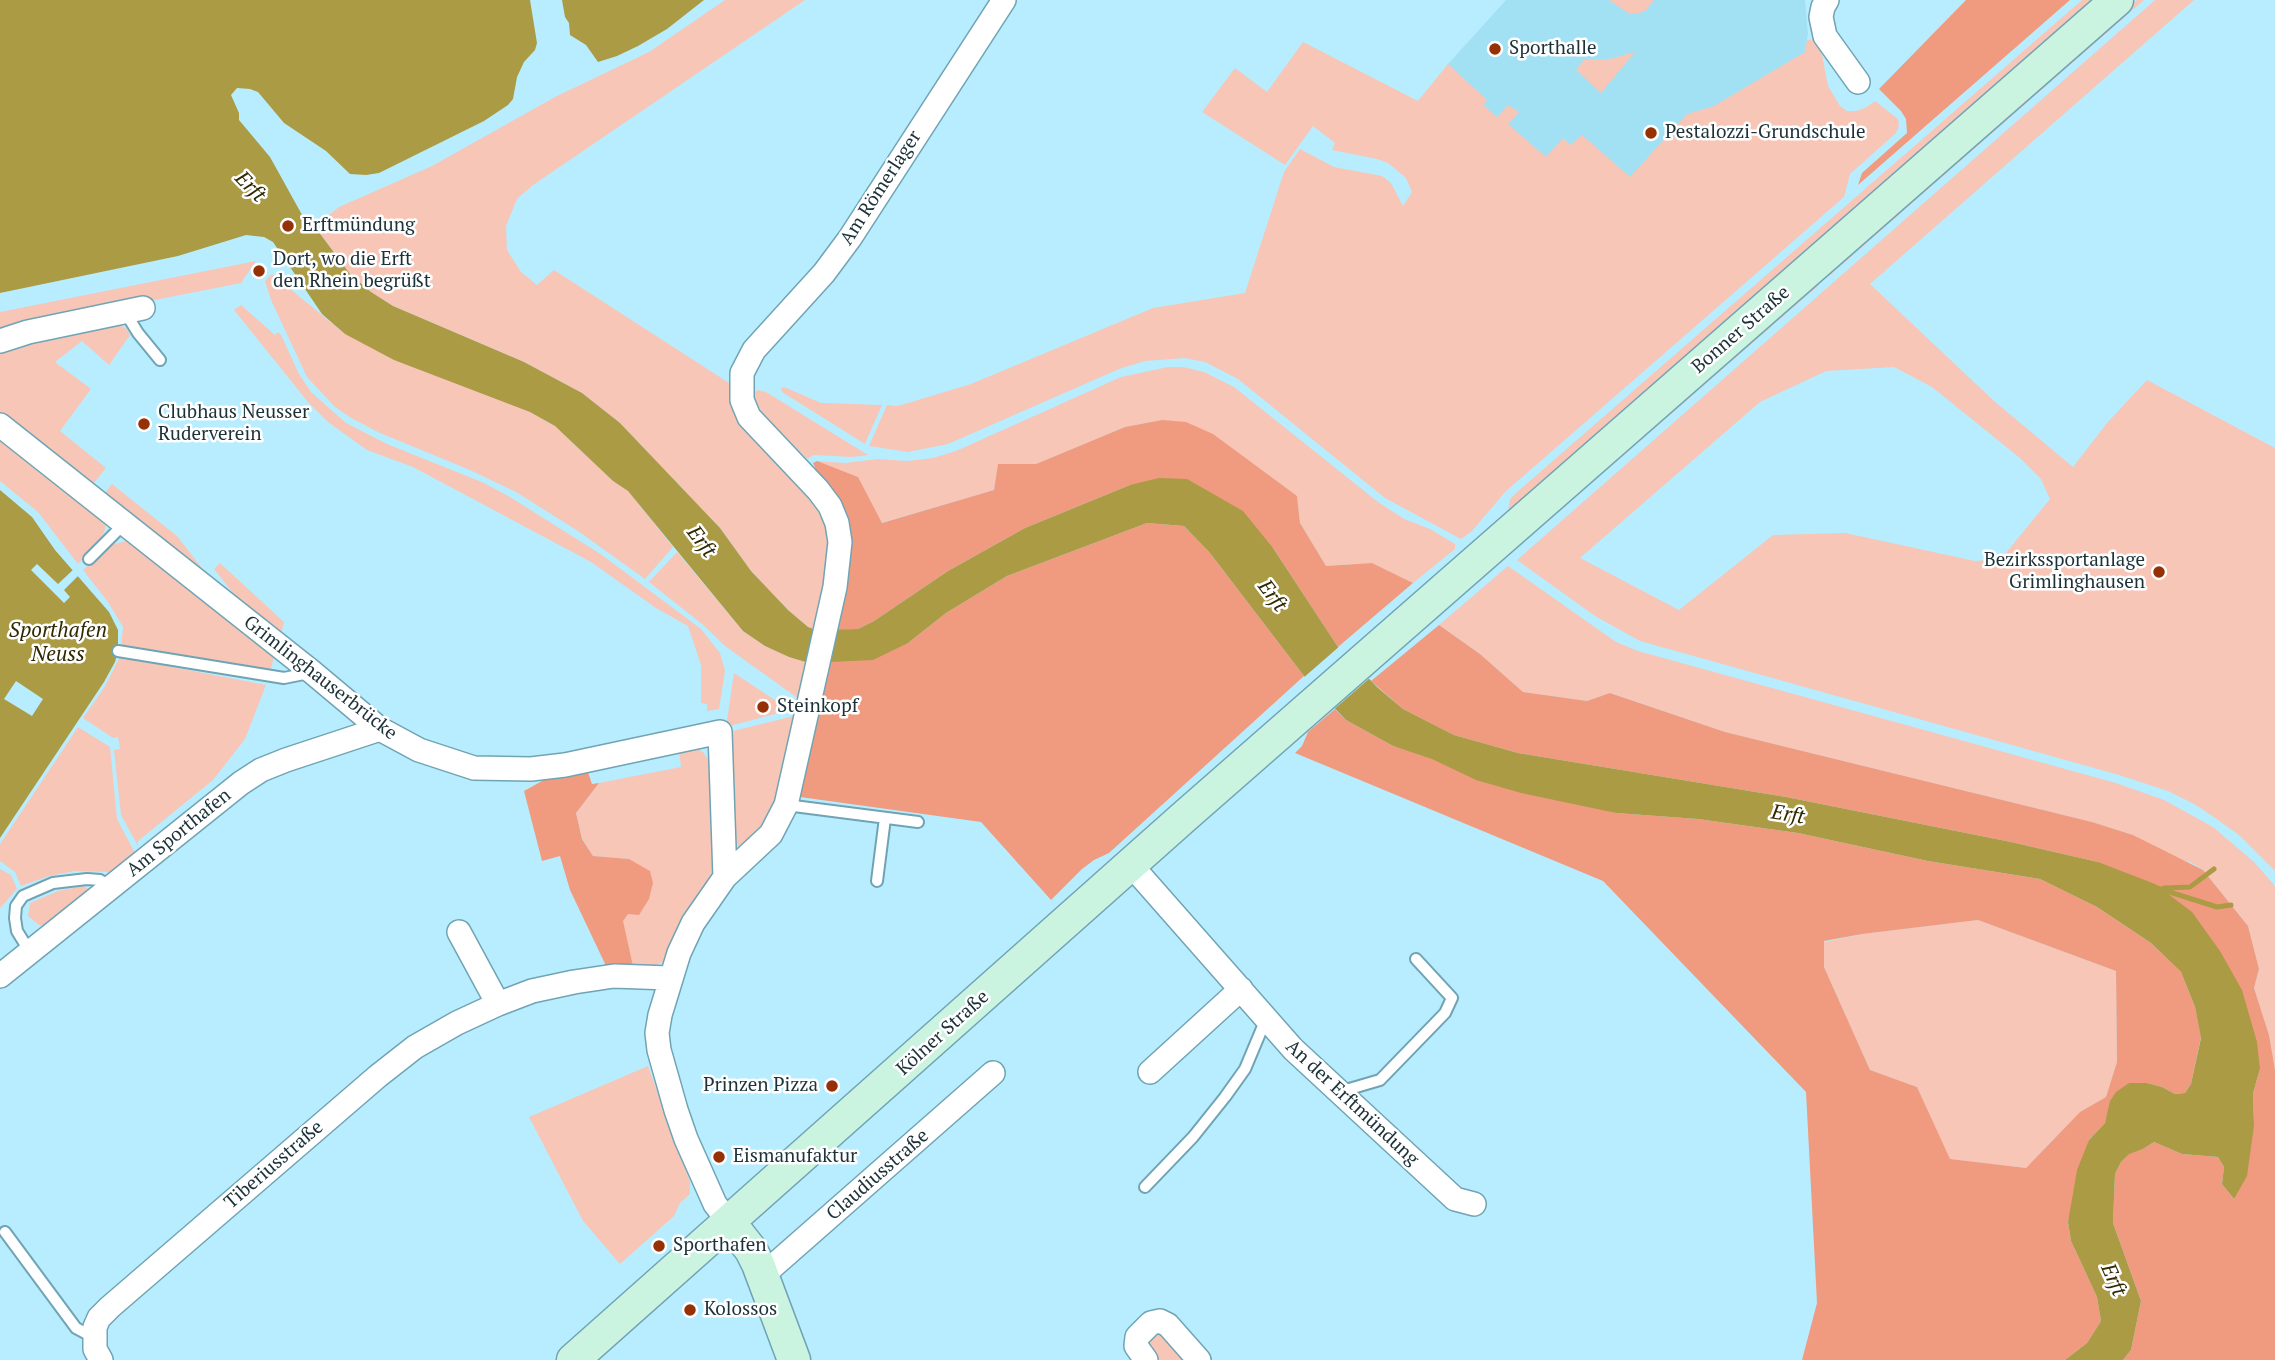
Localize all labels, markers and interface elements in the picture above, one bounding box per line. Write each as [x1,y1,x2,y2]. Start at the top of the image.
place label: Sporthalle [1509,38,1597,60]
marker: Sporthalle [1487,41,1503,57]
place label: Pestalozzi-Grundschule [1665,122,1866,144]
marker: Pestalozzi-Grundschule [1643,125,1659,141]
street label: Am Römerlager [836,127,926,249]
water label: Erft [229,166,271,208]
place label: Erftmündung [302,215,415,237]
marker: Erftmündung [280,218,296,234]
place label: Dort, wo die Erft den Rhein begrüßt [273,249,431,293]
marker: Dort, wo die Erft den Rhein begrüßt [251,263,267,279]
street label: Bonner Straße [1687,281,1795,379]
place label: Clubhaus Neusser Ruderverein [158,402,309,446]
marker: Clubhaus Neusser Ruderverein [136,416,152,432]
water label: Erft [681,521,721,563]
place label: Bezirkssportanlage Grimlinghausen [1984,550,2145,594]
marker: Bezirkssportanlage Grimlinghausen [2151,564,2167,580]
water label: Erft [1252,575,1292,617]
street label: Grimlinghauserbrücke [239,611,401,745]
water label: Sporthafen Neuss [9,618,107,668]
place label: Steinkopf [777,696,858,718]
marker: Steinkopf [755,699,771,715]
street label: Am Sporthafen [122,784,236,882]
water label: Erft [1770,800,1806,830]
street label: Kölner Straße [892,986,994,1080]
street label: An der Erftmündung [1281,1035,1423,1171]
place label: Prinzen Pizza [703,1075,818,1097]
marker: Prinzen Pizza [824,1078,840,1094]
street label: Tiberiusstraße [220,1116,328,1214]
street label: Claudiusstraße [822,1125,934,1225]
place label: Eismanufaktur [733,1146,857,1168]
marker: Eismanufaktur [711,1149,727,1165]
place label: Sporthafen [673,1235,767,1257]
marker: Sporthafen [651,1238,667,1254]
water label: Erft [2095,1260,2131,1300]
place label: Kolossos [704,1299,777,1321]
marker: Kolossos [682,1302,698,1318]

